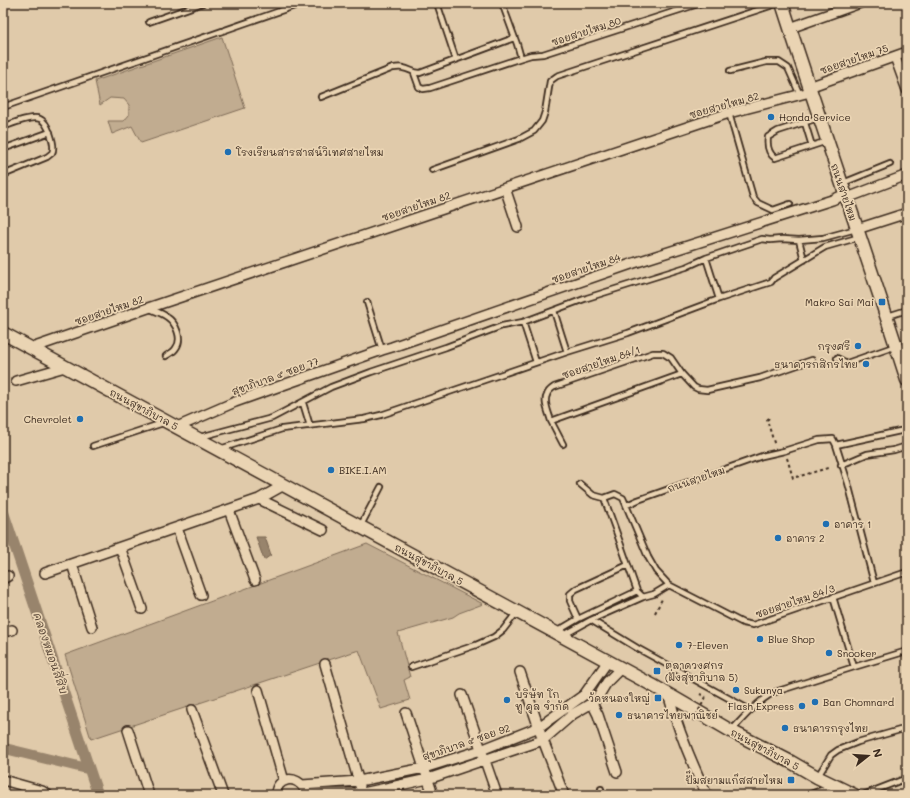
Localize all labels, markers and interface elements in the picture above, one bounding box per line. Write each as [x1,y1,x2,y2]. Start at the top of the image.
street label: ซอยสายไหม 80 [549,13,623,49]
street label: ซอยสายไหม 75 [818,41,890,77]
street label: ซอยสายไหม 82 [688,88,760,122]
place label: Honda Service [779,110,851,124]
marker: Honda Service [766,112,776,122]
place label: โรงเรียนสารสาสน์วิเทศสายไหม [235,145,384,159]
marker: โรงเรียนสารสาสน์วิเทศสายไหม [223,147,233,157]
street label: ถนนสายไหม [828,161,860,223]
street label: ซอยสายไหม 82 [380,188,452,224]
street label: ซอยสายไหม 84 [550,250,622,286]
street label: ซอยสายไหม 82 [73,292,145,328]
place label: Makro Sai Mai [805,295,874,309]
marker: Makro Sai Mai [877,297,887,307]
place label: กรุงศรี [817,339,850,354]
marker: กรุงศรี [853,341,863,351]
street label: ซอยสายไหม 84/1 [560,342,642,382]
street label: สุขาภิบาล ๕ ซอย 77 [230,354,321,399]
place label: ธนาคารกสิกรไทย [774,357,858,371]
marker: ธนาคารกสิกรไทย [861,359,871,369]
street label: ถนนสุขาภิบาล 5 [107,385,181,434]
place label: Chevrolet [24,412,72,426]
marker: Chevrolet [75,414,85,424]
place label: BIKE.I.AM [339,463,387,477]
street label: ถนนสายไหม [665,463,727,495]
marker: BIKE.I.AM [326,465,336,475]
place label: อาคาร 1 [834,517,872,531]
marker: อาคาร 1 [821,519,831,529]
place label: อาคาร 2 [786,531,825,545]
marker: อาคาร 2 [773,533,783,543]
street label: ถนนสุขาภิบาล 5 [392,540,466,589]
street label: ซอยสายไหม 84/3 [753,581,837,621]
water label: คลองหมอนสี่สิบ [30,609,75,696]
place label: Blue Shop [768,632,815,646]
marker: Blue Shop [755,634,765,644]
place label: 7-Eleven [687,638,728,652]
marker: 7-Eleven [674,640,684,650]
place label: Snooker [837,646,877,660]
marker: Snooker [824,648,834,658]
place label: ตลาดวงศกร (ฝั่งสุขาภิบาล 5) [665,658,738,685]
marker: ตลาดวงศกร (ฝั่งสุขาภิบาล 5) [652,666,662,676]
place label: Sukunya [744,683,783,697]
marker: Sukunya [731,685,741,695]
place label: บริษัท โก ทู คูล จำกัด [515,687,569,714]
place label: วัดหนองใหญ่ [589,691,650,705]
marker: วัดหนองใหญ่ [653,693,663,703]
marker: บริษัท โก ทู คูล จำกัด [502,695,512,705]
place label: Ban Chomnard [823,695,894,709]
marker: Ban Chomnard [810,697,820,707]
place label: Flash Express [728,699,794,713]
marker: Flash Express [797,701,807,711]
place label: ธนาคารไทยพาณิชย์ [627,708,718,722]
marker: ธนาคารไทยพาณิชย์ [614,710,624,720]
street label: สุขาภิบาล ๕ ซอย 92 [420,720,512,765]
place label: ธนาคารกรุงไทย [793,721,868,736]
marker: ธนาคารกรุงไทย [780,723,790,733]
street label: ถนนสุขาภิบาล 5 [728,725,802,774]
north arrow [848,736,888,776]
text: N [870,747,886,759]
place label: ปั๊มสยามแก๊สสายไหม [685,770,783,787]
marker: ปั๊มสยามแก๊สสายไหม [786,775,796,785]

